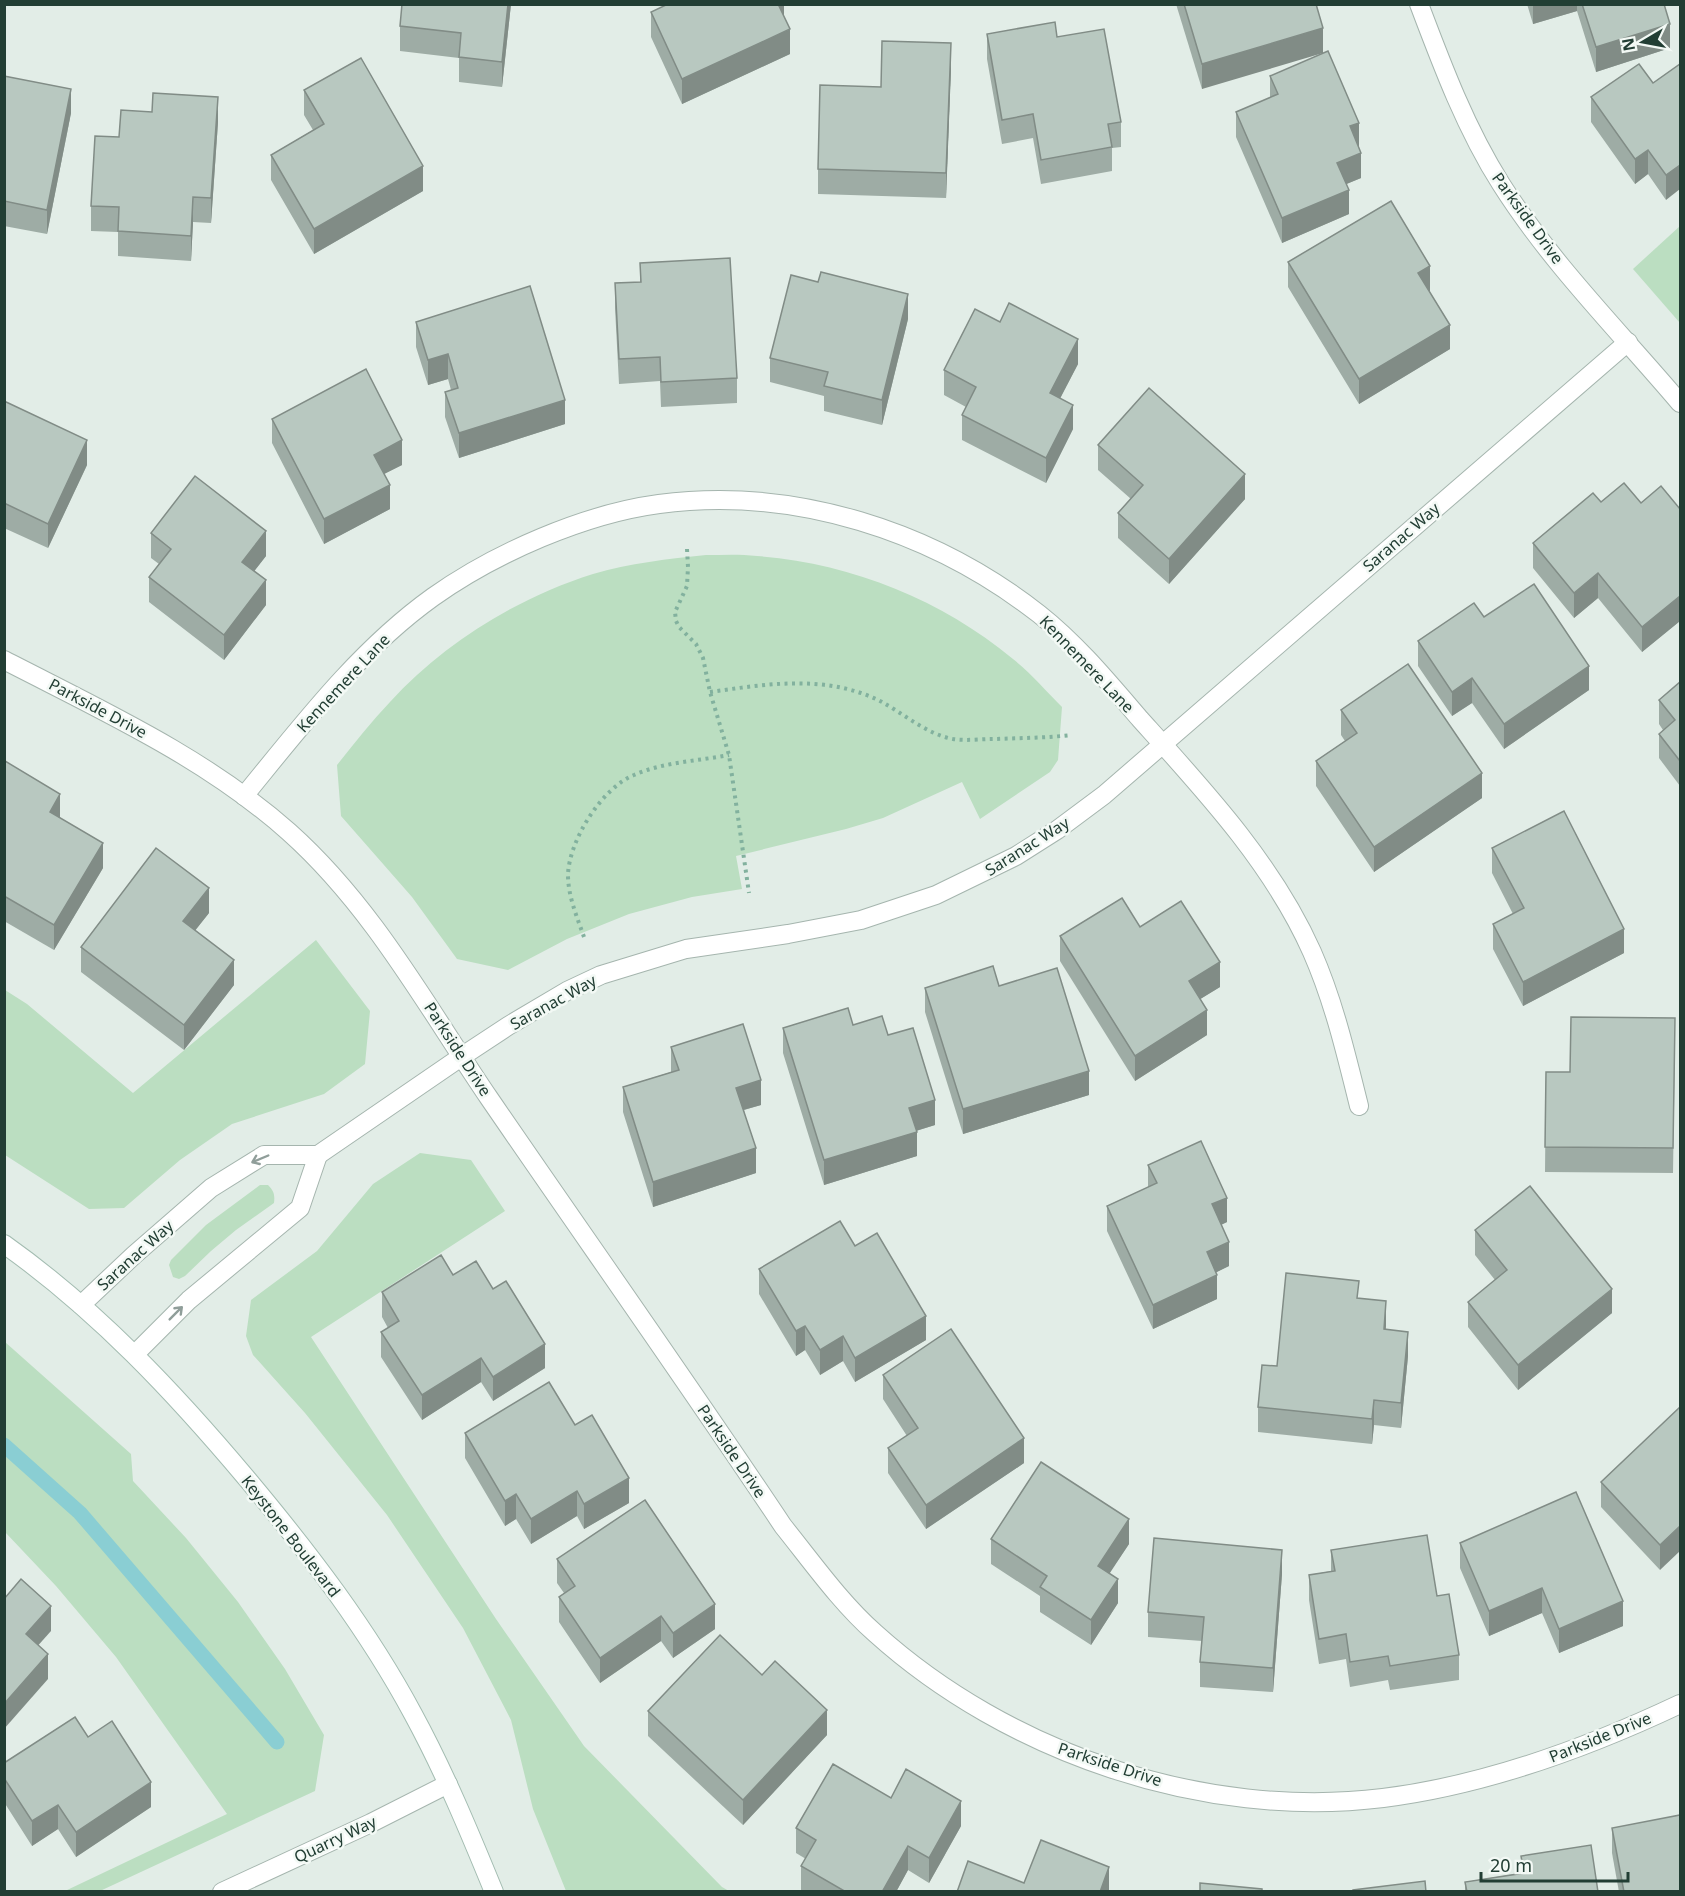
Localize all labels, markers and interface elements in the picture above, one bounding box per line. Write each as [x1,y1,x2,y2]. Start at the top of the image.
north arrow [1613,12,1673,72]
text: N [1616,36,1640,53]
street label: Parkside Drive [1487,168,1569,268]
street label: Saranac Way [1358,497,1445,577]
street label: Kennemere Lane [1035,611,1139,717]
street label: Kennemere Lane [291,629,395,737]
street label: Parkside Drive [45,673,151,743]
street label: Saranac Way [981,811,1074,881]
street label: Saranac Way [506,969,601,1035]
street label: Parkside Drive [419,998,497,1100]
one-way arrow [252,1154,270,1165]
street label: Saranac Way [92,1214,178,1295]
one-way arrow [169,1306,184,1320]
street label: Parkside Drive [693,1400,771,1502]
street label: Keystone Boulevard [236,1471,346,1601]
street label: Parkside Drive [1546,1707,1654,1767]
street label: Parkside Drive [1055,1737,1165,1791]
street label: Quarry Way [290,1810,381,1868]
scale bar [1481,1845,1628,1883]
text: 20 m [1490,1853,1532,1877]

